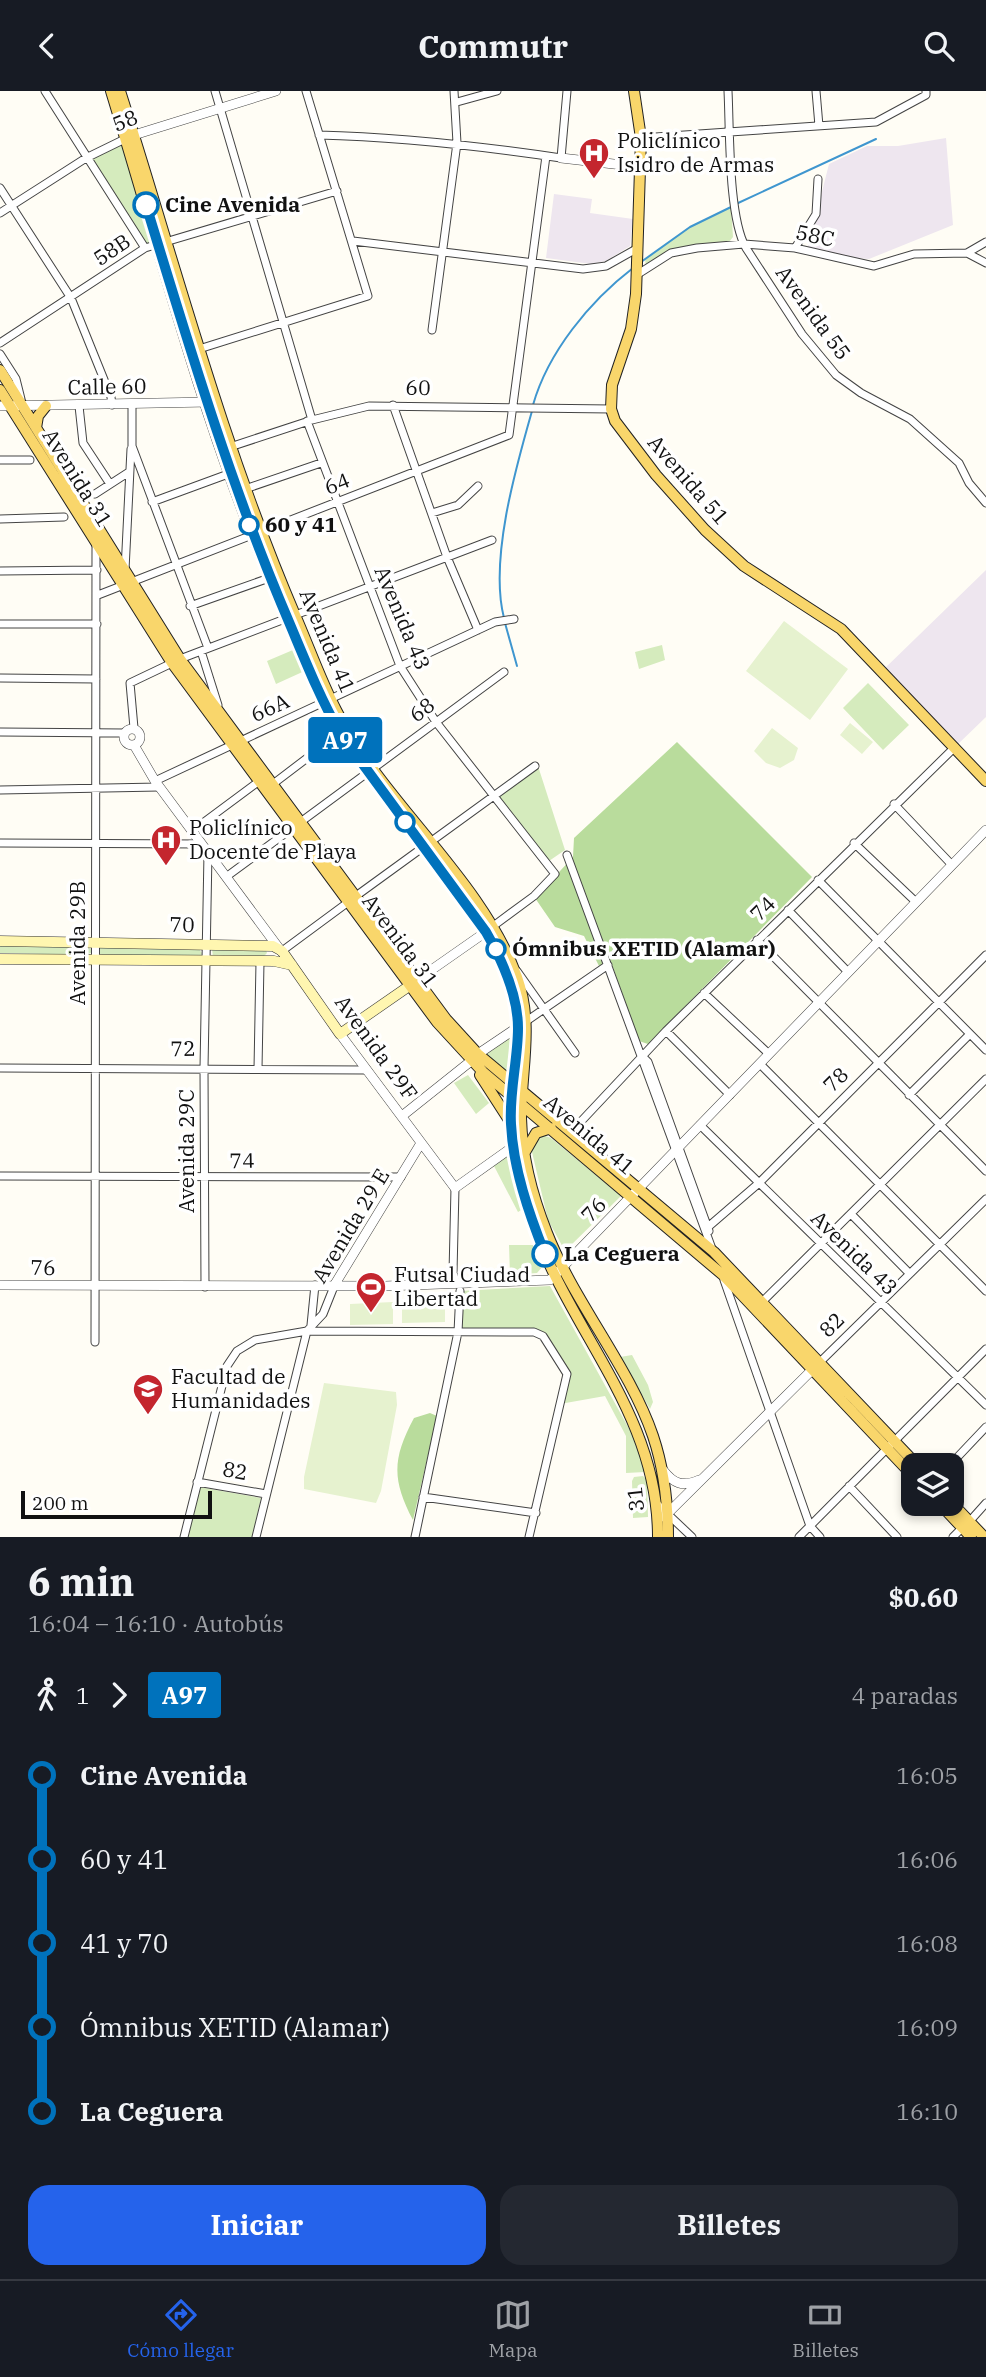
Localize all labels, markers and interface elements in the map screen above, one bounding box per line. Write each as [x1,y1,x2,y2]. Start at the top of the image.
text: Commutr [418,25,568,67]
icon: back [28,27,66,65]
icon: search [920,27,958,65]
street label: 58 [108,102,142,138]
place label: Policlínico Isidro de Armas [617,126,774,178]
hospital icon: Policlínico Isidro de Armas [577,136,611,180]
place label: Cine Avenida [165,190,300,218]
marker: Cine Avenida [133,192,159,218]
street label: 58C [793,217,837,253]
street label: 58B [87,227,136,272]
street label: Avenida 55 [770,259,858,365]
street label: Calle 60 [67,371,147,401]
street label: 60 [405,373,431,401]
street label: Avenida 31 [37,423,119,532]
street label: Avenida 51 [642,428,736,530]
street label: 64 [320,465,354,501]
place label: 60 y 41 [265,510,337,538]
marker: 60 y 41 [239,515,259,535]
street label: Avenida 43 [368,561,437,674]
street label: Avenida 41 [293,584,362,697]
street label: 66A [246,686,294,728]
street label: 68 [403,690,440,728]
line badge: A97 [305,717,385,763]
text: A97 [322,724,368,756]
unlabelled marker [395,812,415,832]
place label: Policlínico Docente de Playa [189,813,357,865]
hospital icon: Policlínico Docente de Playa [149,823,183,867]
street label: Avenida 29B [63,881,91,1005]
street label: Avenida 31 [356,888,445,993]
street label: 74 [743,889,781,927]
street label: 70 [169,910,195,938]
place label: Ómnibus XETID (Alamar) [512,934,776,962]
marker: Ómnibus XETID (Alamar) [486,939,506,959]
street label: Avenida 29F [329,989,424,1106]
street label: 72 [170,1034,196,1062]
street label: 78 [816,1060,854,1098]
street label: Avenida 41 [538,1088,641,1180]
street label: Avenida 29C [172,1089,200,1213]
street label: 74 [229,1146,255,1174]
street label: Avenida 29 E [305,1163,395,1288]
street label: 76 [574,1191,612,1228]
street label: Avenida 43 [805,1204,904,1301]
place label: La Ceguera [564,1239,680,1267]
marker: La Ceguera [532,1241,558,1267]
street label: 76 [30,1253,56,1281]
place label: Futsal Ciudad Libertad [394,1260,530,1312]
sports icon: Futsal Ciudad Libertad [354,1270,388,1314]
street label: 82 [812,1305,850,1343]
place label: Facultad de Humanidades [171,1362,311,1414]
school or university icon: Facultad de Humanidades [131,1372,165,1416]
map controls [901,1453,964,1516]
button: layers [901,1453,964,1516]
street label: 82 [220,1454,250,1486]
street label: 31 [620,1485,650,1513]
scale bar [21,1488,212,1520]
text: 200 m [32,1491,89,1515]
text: 6 min [28,1557,134,1606]
text: $0.60 [888,1580,958,1614]
text: 16:04 – 16:10 · Autobús [28,1608,284,1638]
icon: walk [28,1676,66,1714]
icon: forward [100,1676,138,1714]
text: A97 [162,1679,207,1711]
text: 1 [76,1680,90,1710]
text: 4 paradas [851,1680,958,1710]
text: Cine Avenida [80,1758,248,1792]
text: 16:05 [896,1760,958,1790]
text: 60 y 41 [80,1842,168,1876]
text: 16:06 [896,1844,958,1874]
text: 41 y 70 [80,1926,168,1960]
text: 16:08 [896,1928,958,1958]
text: Ómnibus XETID (Alamar) [80,2010,390,2044]
text: 16:09 [896,2012,958,2042]
text: La Ceguera [80,2094,223,2128]
text: 16:10 [896,2096,958,2126]
button: Iniciar [28,2185,486,2265]
button: Billetes [500,2185,958,2265]
tab: Cómo llegar [127,2296,234,2362]
tab: Mapa [489,2296,538,2362]
tab: Billetes [792,2296,859,2362]

